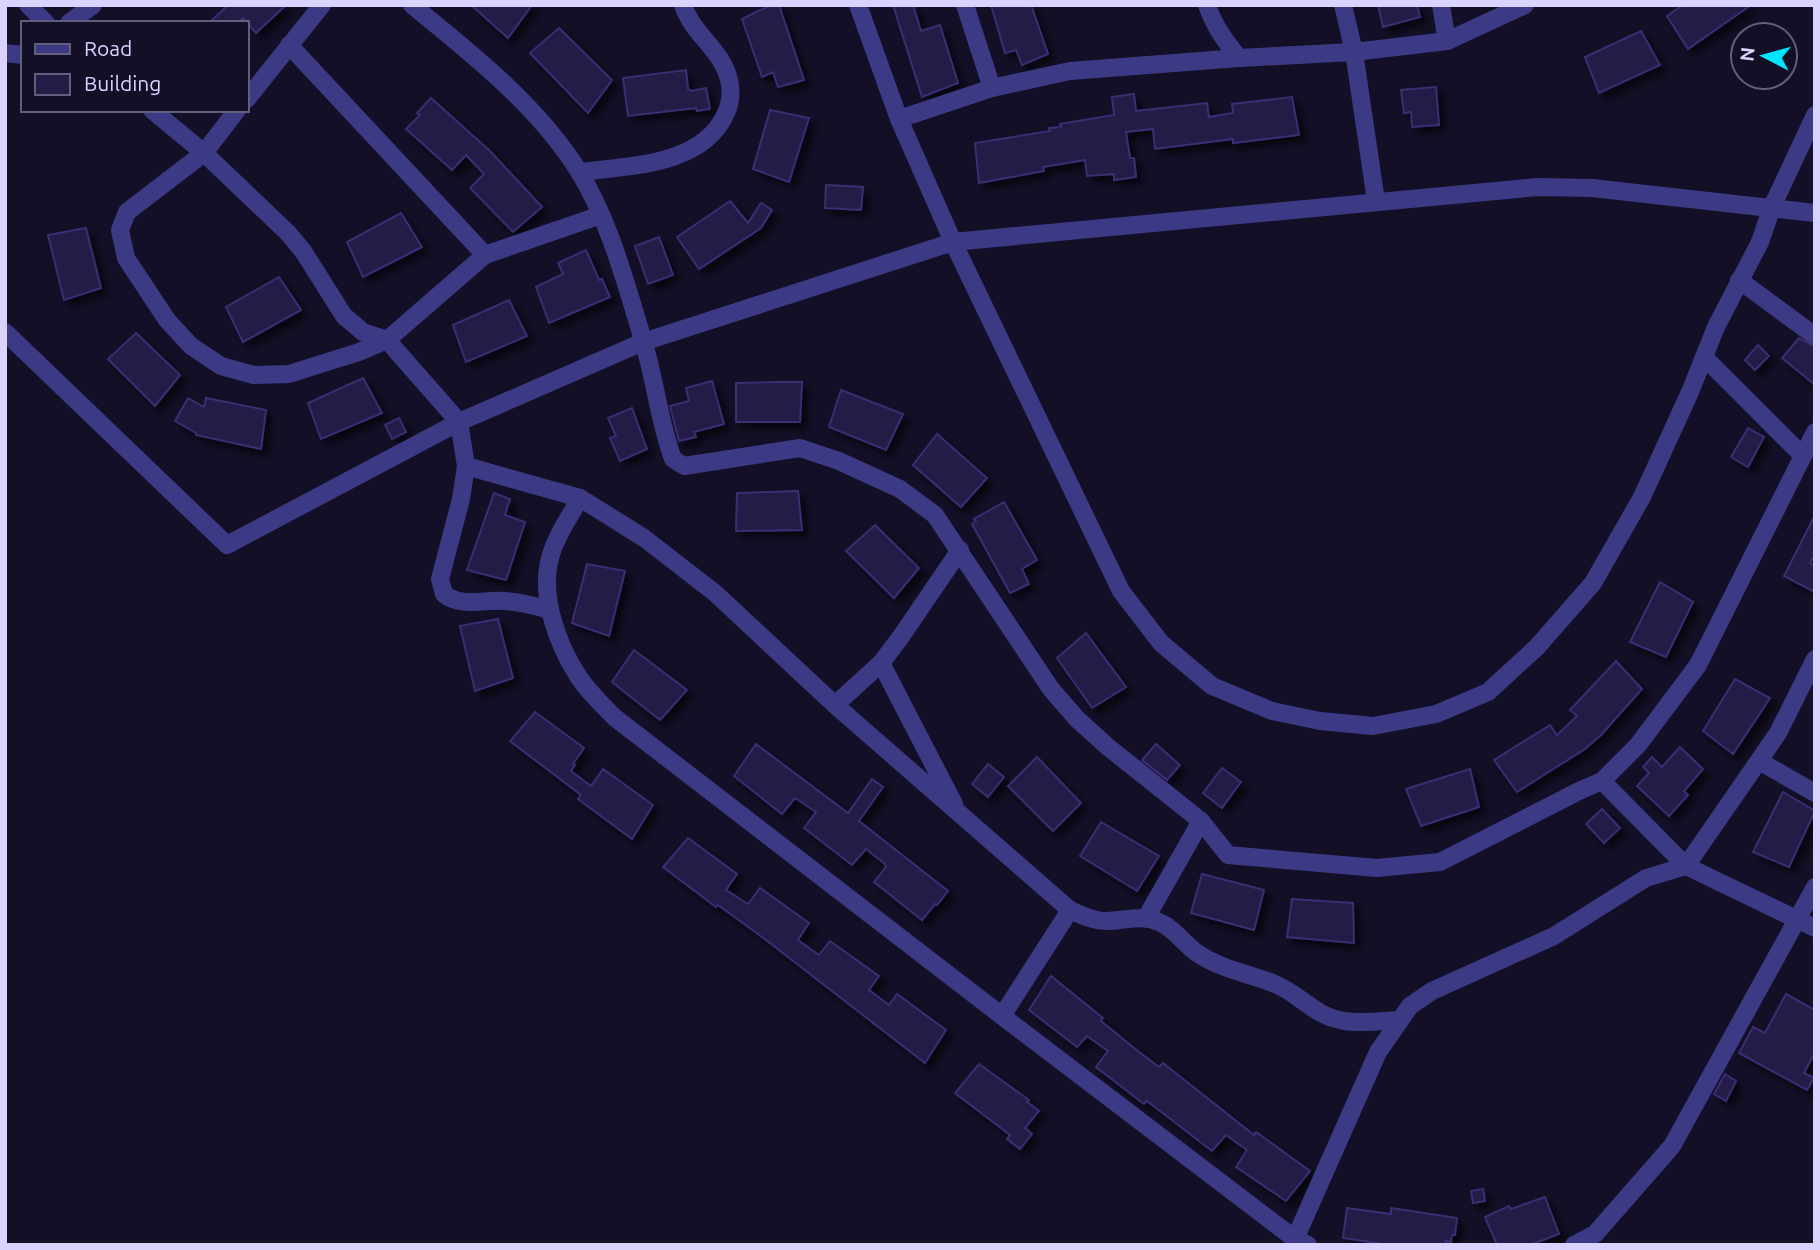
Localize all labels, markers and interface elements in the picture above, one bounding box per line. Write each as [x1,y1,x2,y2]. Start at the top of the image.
legend [21,21,248,112]
north arrow [1729,21,1799,91]
text: Road [84,36,132,60]
text: N [1735,46,1759,62]
text: Building [84,71,161,95]

